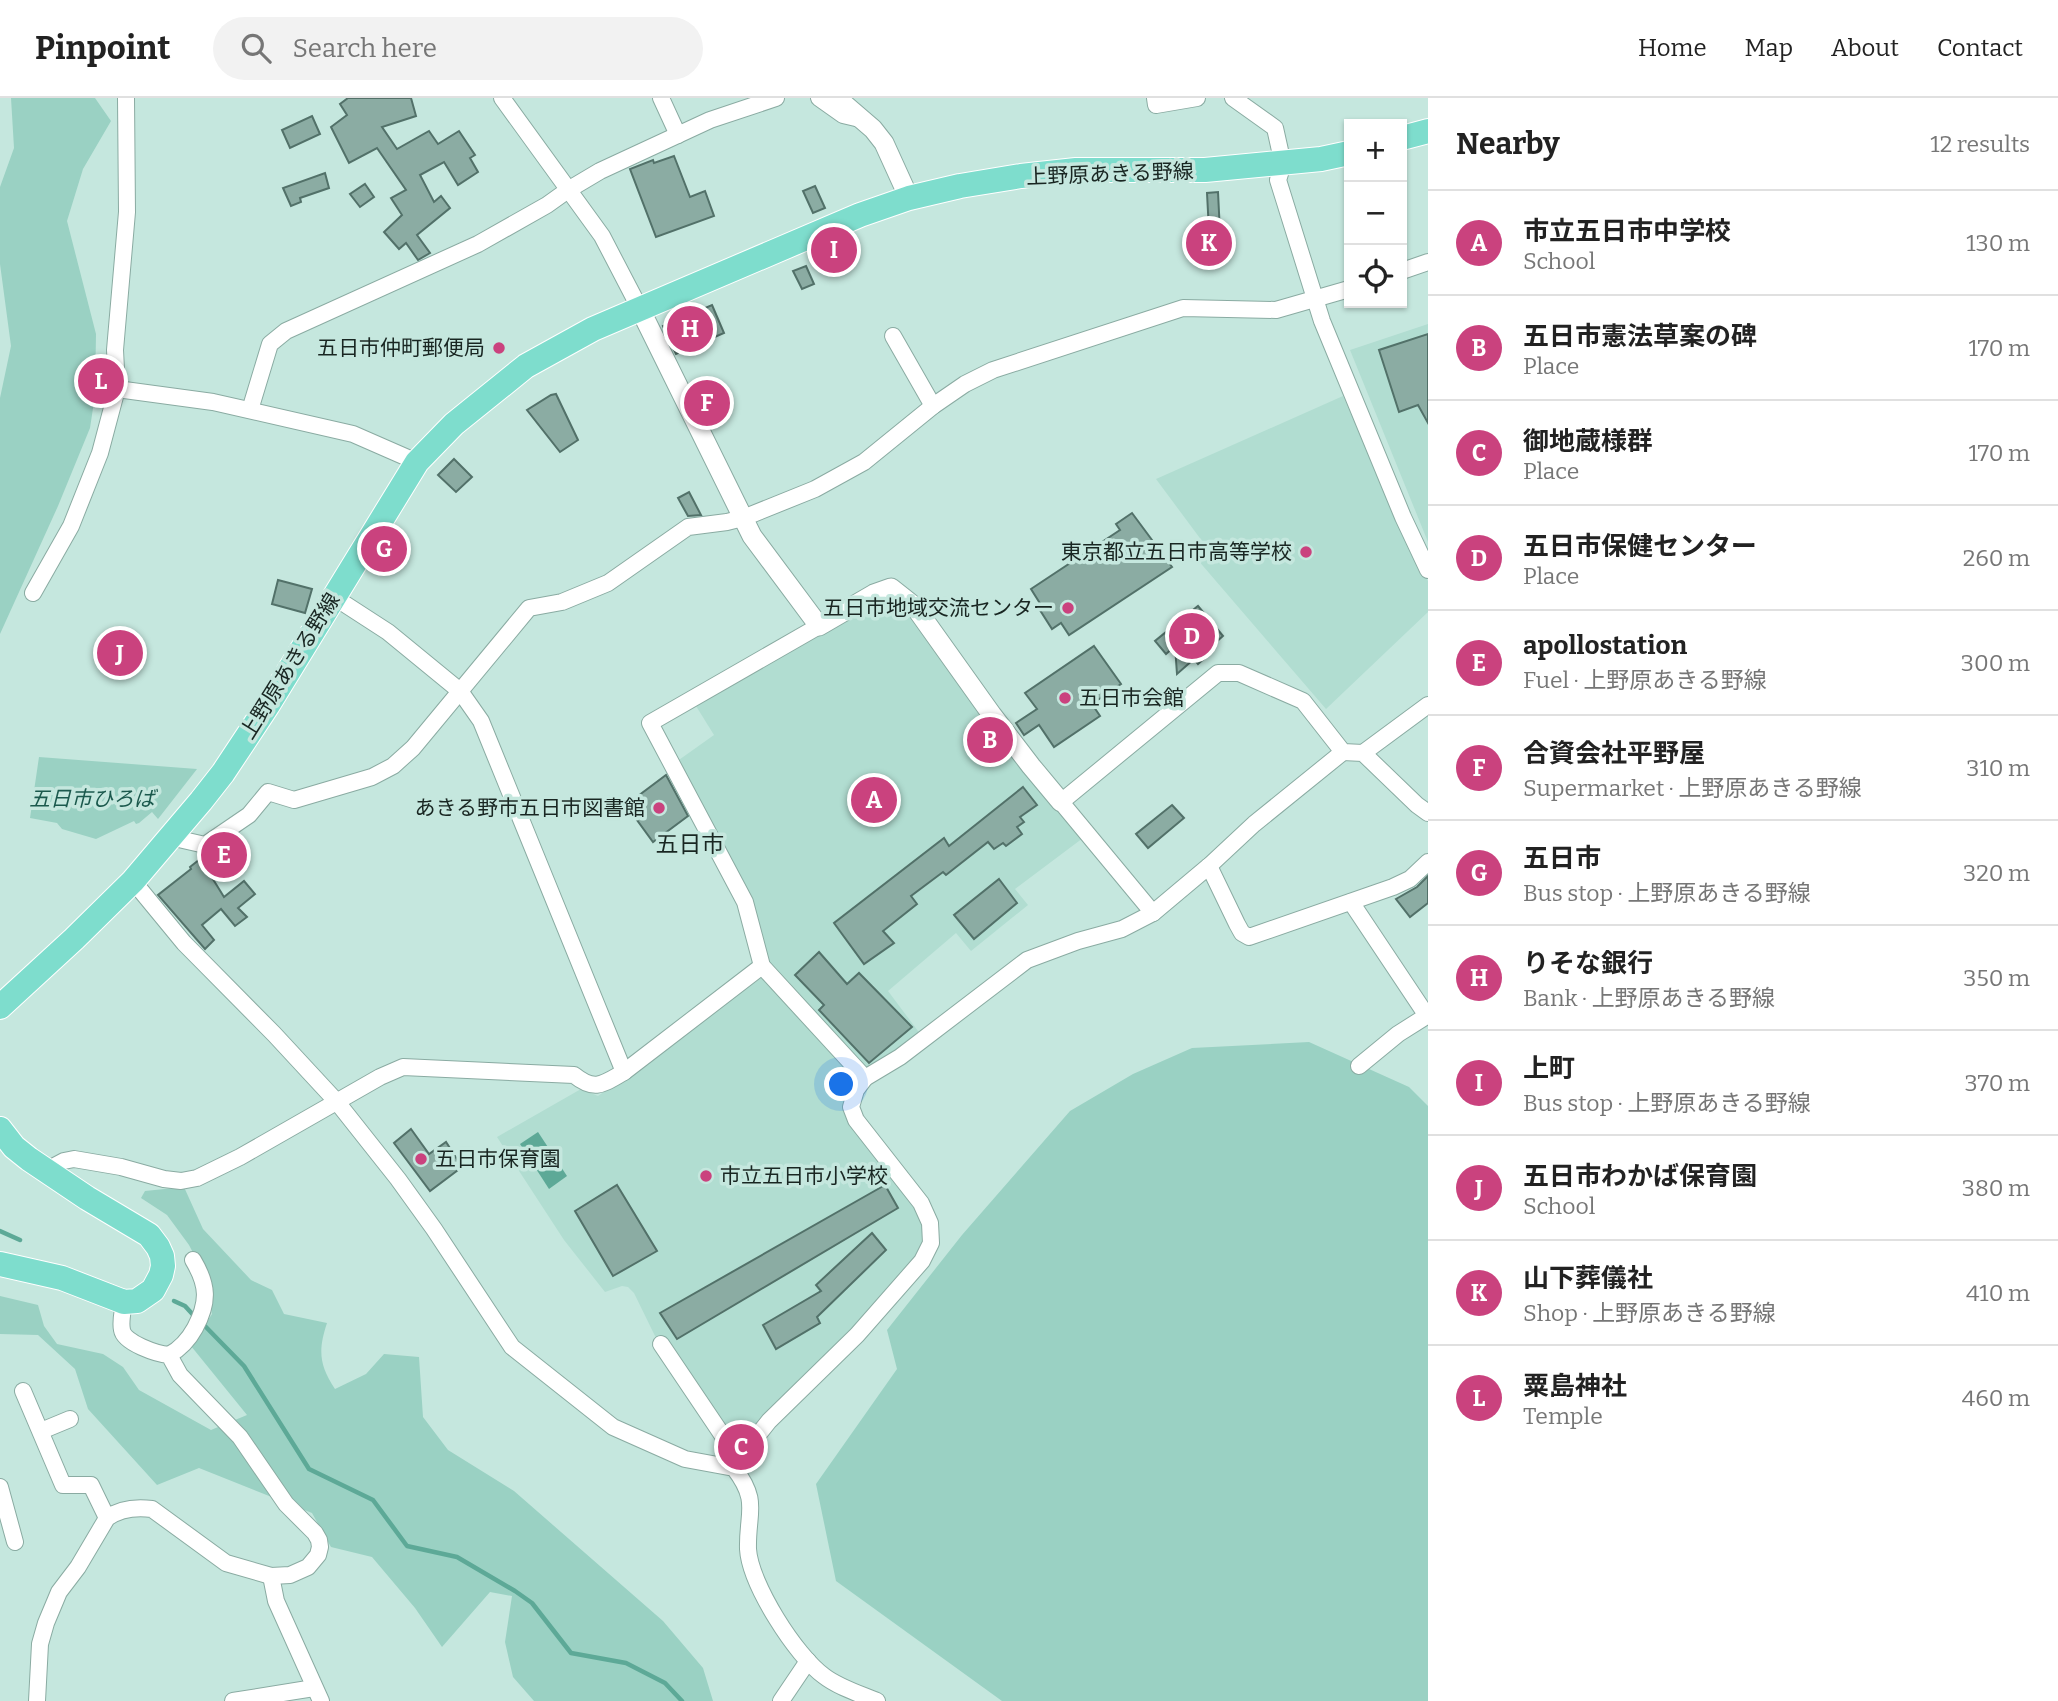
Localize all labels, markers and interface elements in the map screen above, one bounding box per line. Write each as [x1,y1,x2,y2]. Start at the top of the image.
search box [213,17,703,80]
text: Pinpoint [35,28,171,68]
icon: search [237,29,275,67]
text: Search here [293,33,437,64]
text: Home [1638,34,1707,62]
text: Map [1745,34,1793,62]
text: About [1831,34,1899,62]
text: Contact [1937,34,2023,62]
map controls [1344,119,1407,308]
button: + [1344,119,1407,182]
text: Nearby [1456,126,1560,162]
text: 12 results [1930,130,2030,158]
street label: 上野原あきる野線 [1026,158,1194,190]
button: − [1344,182,1407,245]
text: 市立五日市中学校 [1523,216,1731,247]
pin: K [1186,217,1232,269]
pin: I [811,224,857,276]
text: A [1471,229,1487,257]
text: 130 m [1966,229,2030,257]
button: locate [1344,245,1407,308]
text: School [1523,247,1595,275]
pin: H [667,303,713,355]
text: 五日市憲法草案の碑 [1523,321,1757,352]
text: B [1472,334,1486,362]
text: 170 m [1968,334,2030,362]
place label: 五日市仲町郵便局 [317,335,485,361]
marker: 五日市仲町郵便局 [491,340,507,356]
text: Place [1523,352,1579,380]
pin: L [78,355,124,407]
pin: F [684,377,730,429]
text: 御地蔵様群 [1523,426,1653,457]
text: C [1472,439,1486,467]
text: 170 m [1968,439,2030,467]
text: Place [1523,457,1579,485]
pin: G [361,523,407,575]
text: 五日市保健センター [1523,531,1757,562]
place label: 東京都立五日市高等学校 [1061,539,1292,565]
marker: 東京都立五日市高等学校 [1298,544,1314,560]
text: D [1471,544,1487,572]
text: 260 m [1963,544,2030,572]
text: Place [1523,562,1579,590]
street label: 上野原あきる野線 [235,588,345,744]
place label: 五日市地域交流センター [823,595,1054,621]
marker: 五日市地域交流センター [1060,600,1076,616]
pin: D [1169,610,1215,662]
pin: J [97,627,143,679]
text: apollostation [1523,630,1687,661]
text: E [1472,649,1486,677]
text: 300 m [1961,649,2030,677]
text: Fuel · 上野原あきる野線 [1523,666,1767,694]
place label: 五日市会館 [1079,685,1184,711]
marker: 五日市会館 [1057,690,1073,706]
pin: B [967,714,1013,766]
text: 合資会社平野屋 [1523,738,1705,769]
text: F [1473,754,1485,782]
text: 310 m [1966,754,2030,782]
pin: A [851,774,897,826]
text: Supermarket · 上野原あきる野線 [1523,774,1862,802]
park label: 五日市ひろば [29,786,158,812]
place label: あきる野市五日市図書館 [414,795,645,821]
marker: あきる野市五日市図書館 [651,800,667,816]
pin: E [201,829,247,881]
district label: 五日市 [656,830,725,858]
text: 五日市 [1523,843,1601,874]
text: G [1471,859,1487,887]
text: 320 m [1963,859,2030,887]
text: Bus stop · 上野原あきる野線 [1523,879,1811,907]
text: りそな銀行 [1523,948,1653,979]
text: H [1470,964,1488,992]
text: 350 m [1963,964,2030,992]
text: Bank · 上野原あきる野線 [1523,984,1775,1012]
text: 上町 [1523,1053,1575,1084]
your location [824,1067,858,1101]
text: I [1475,1069,1483,1097]
text: 370 m [1964,1069,2030,1097]
text: Bus stop · 上野原あきる野線 [1523,1089,1811,1117]
place label: 五日市保育園 [435,1146,561,1172]
marker: 五日市保育園 [413,1151,429,1167]
text: 五日市わかば保育園 [1523,1161,1757,1192]
place label: 市立五日市小学校 [720,1163,888,1189]
marker: 市立五日市小学校 [698,1168,714,1184]
text: J [1475,1174,1483,1202]
text: 380 m [1962,1174,2030,1202]
text: School [1523,1192,1595,1220]
text: 山下葬儀社 [1523,1263,1653,1294]
text: K [1471,1279,1487,1307]
text: 410 m [1966,1279,2030,1307]
text: Shop · 上野原あきる野線 [1523,1299,1776,1327]
text: 粟島神社 [1523,1371,1627,1402]
text: L [1473,1384,1485,1412]
text: 460 m [1962,1384,2030,1412]
text: Temple [1523,1402,1603,1430]
pin: C [718,1421,764,1473]

